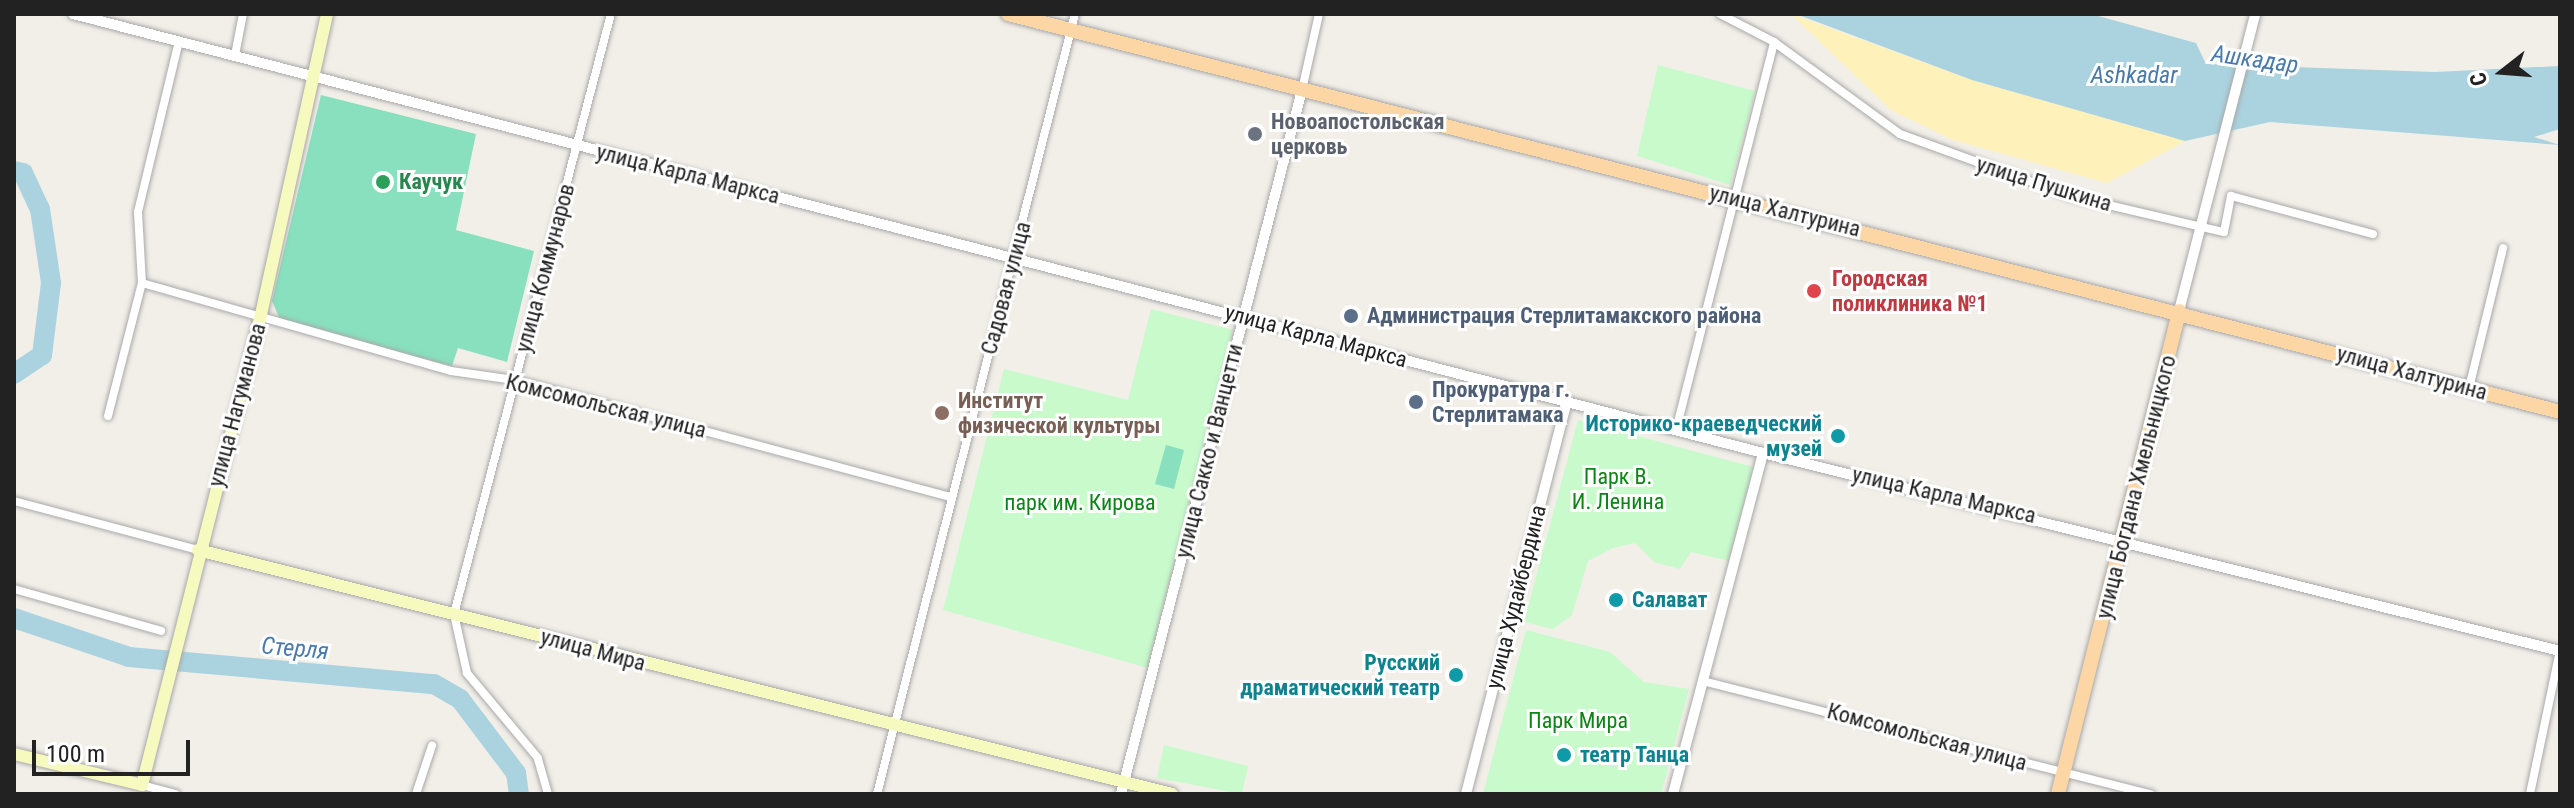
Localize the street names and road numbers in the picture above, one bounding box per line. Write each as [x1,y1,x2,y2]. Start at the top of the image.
street label: улица Карла Маркса [594,138,782,210]
street label: улица Пушкина [1973,151,2115,217]
street label: улица Халтурина [1707,179,1863,243]
street label: улица Коммунаров [510,181,580,355]
street label: Садовая улица [976,219,1036,357]
street label: улица Карла Маркса [1222,299,1410,373]
street label: улица Нагуманова [202,320,272,490]
street label: улица Халтурина [2334,340,2490,406]
street label: улица Сакко и Ванцетти [1170,341,1248,561]
street label: улица Богдана Хмельницкого [2090,352,2182,622]
street label: Комсомольская улица [503,368,709,444]
street label: улица Карла Маркса [1850,461,2038,529]
street label: улица Худайбердина [1480,502,1552,692]
street label: улица Мира [538,623,648,677]
street label: Комсомольская улица [1824,698,2030,776]

